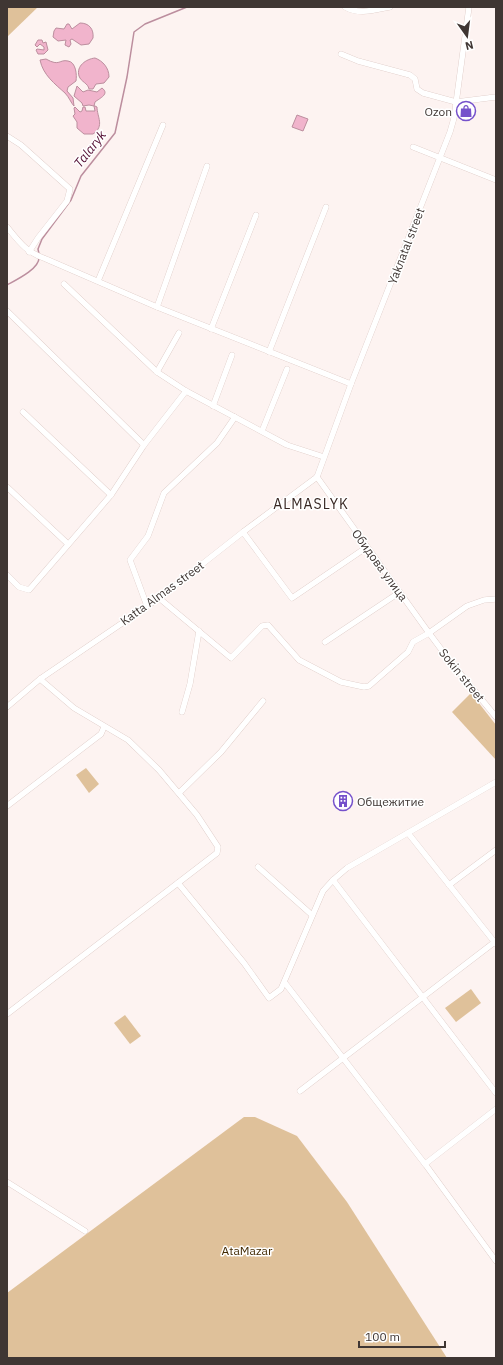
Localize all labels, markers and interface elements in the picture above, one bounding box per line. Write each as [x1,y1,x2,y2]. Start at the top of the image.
north arrow [447,16,487,56]
text: N [464,38,475,53]
shop icon: Ozon [455,100,477,122]
place label: Ozon [425,104,452,119]
water label: Talaryk [70,127,110,171]
street label: Yakлatal street [385,206,427,286]
district label: ALMASLYK [273,495,349,513]
street label: Обидова улица [349,526,411,604]
street label: Katta Almas street [117,558,207,628]
street label: Sokin street [436,645,488,705]
building icon: Общежитие [332,790,354,812]
place label: Общежитие [357,794,425,809]
park label: AtaMazar [222,1243,273,1258]
scale bar [359,1323,445,1349]
text: 100 m [365,1329,400,1344]

